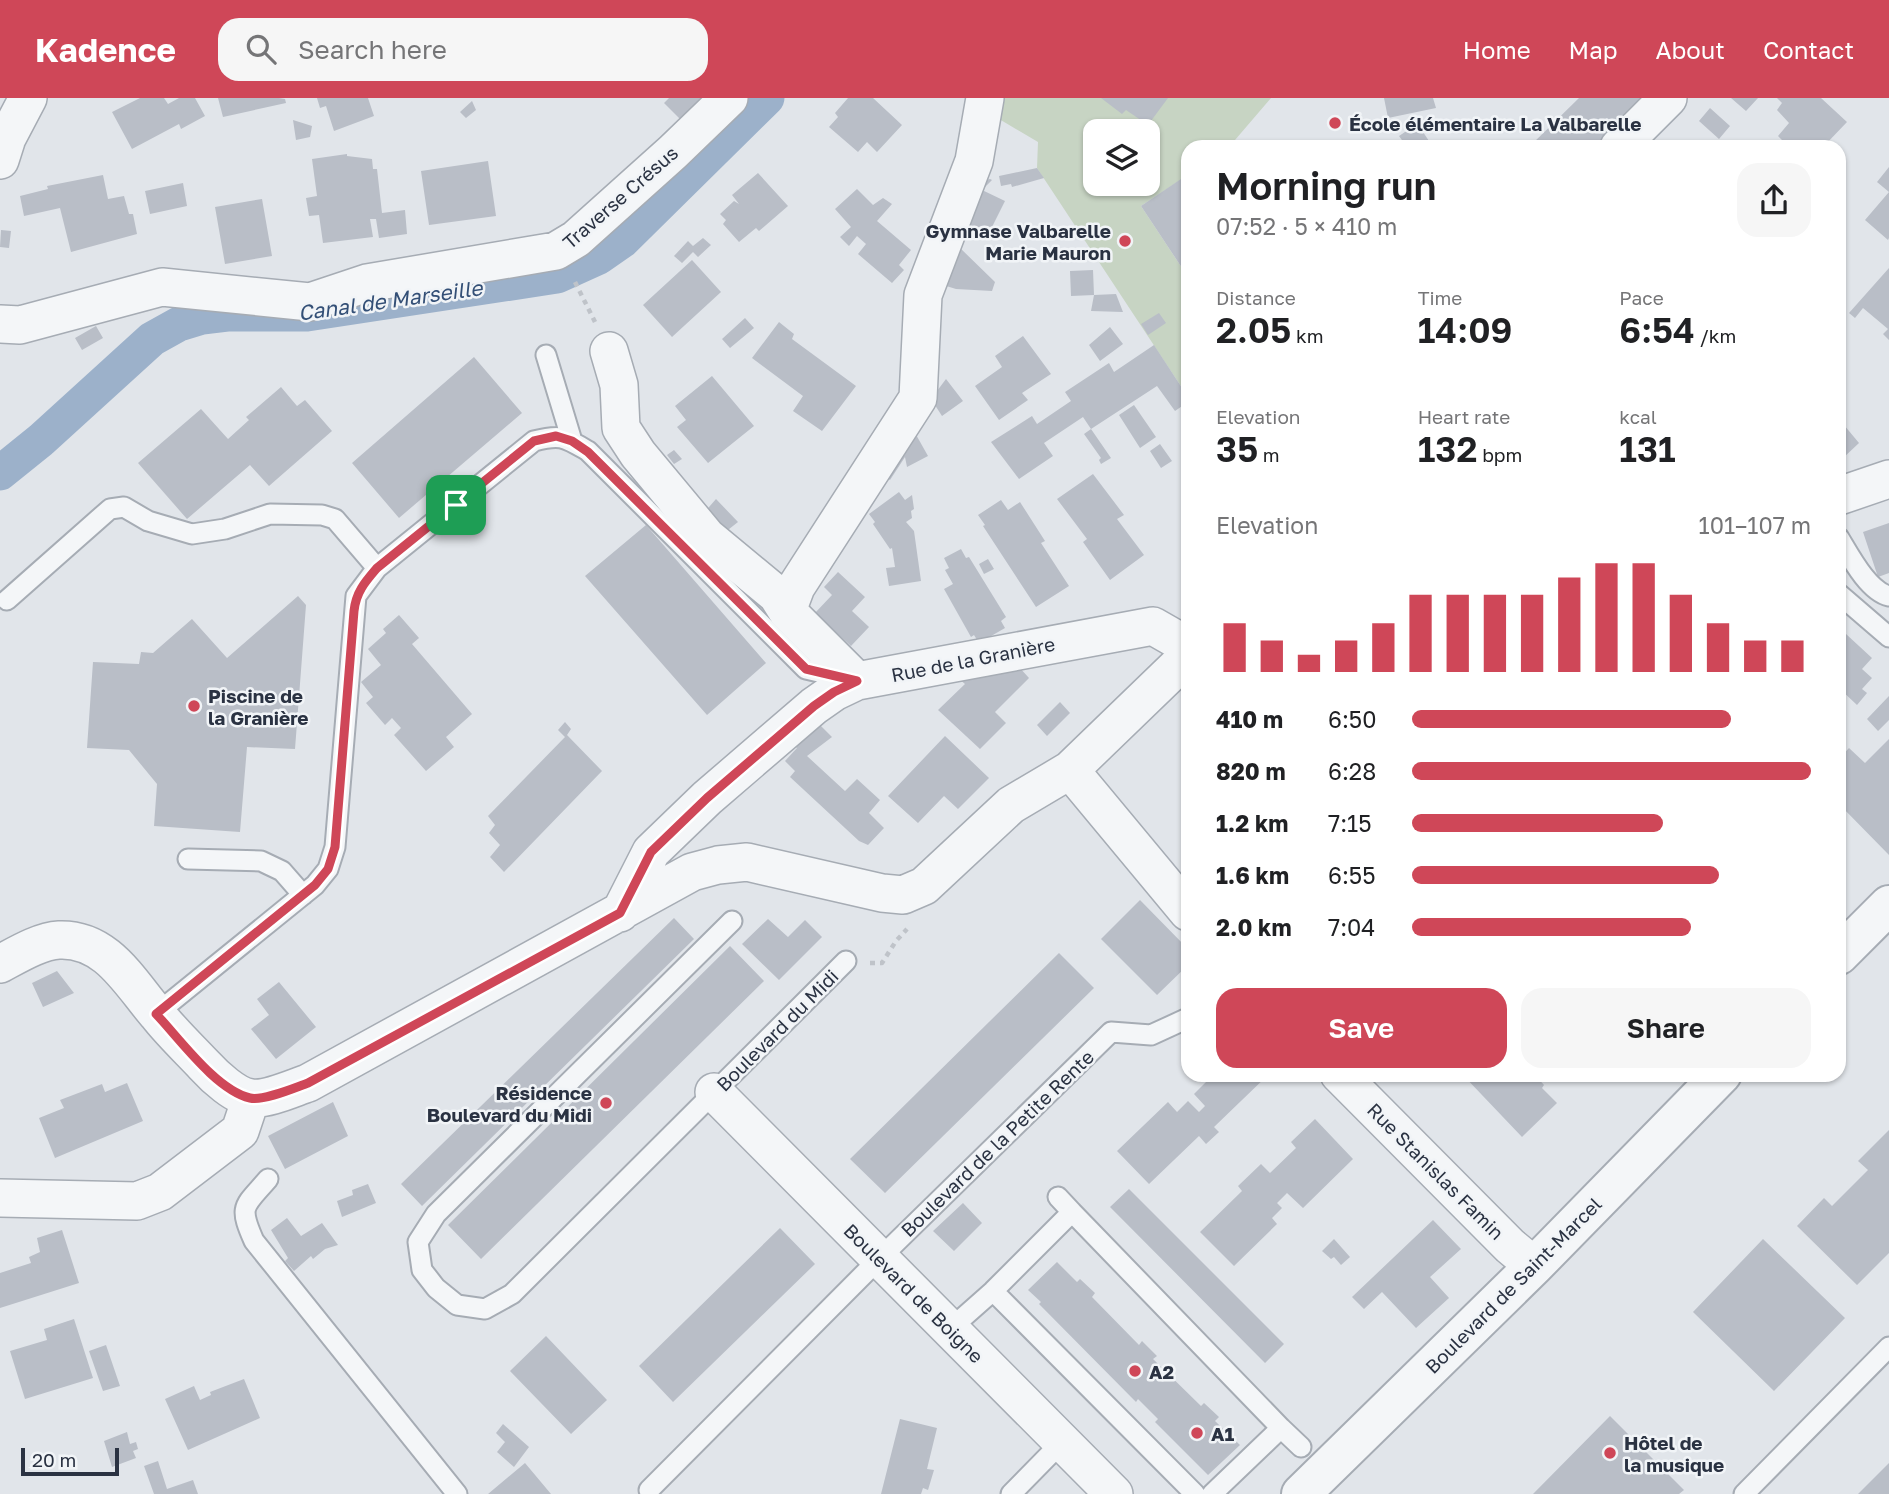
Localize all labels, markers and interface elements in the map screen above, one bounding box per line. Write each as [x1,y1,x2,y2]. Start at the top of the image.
search box [218,18,708,81]
text: Kadence [35,30,176,69]
icon: search [242,30,280,68]
text: Search here [298,34,447,65]
text: Home [1463,35,1531,64]
text: Map [1569,35,1618,64]
text: About [1656,35,1725,64]
text: Contact [1763,35,1854,64]
place label: École élémentaire La Valbarelle [1349,112,1642,135]
marker: École élémentaire La Valbarelle [1327,115,1343,131]
map controls [1083,119,1160,196]
button: layers [1083,119,1160,196]
street label: Traverse Crésus [558,141,682,253]
text: Morning run [1216,163,1437,208]
button: share [1737,163,1811,237]
text: 07:52 · 5 × 410 m [1216,212,1397,240]
place label: Gymnase Valbarelle Marie Mauron [925,219,1111,264]
marker: Gymnase Valbarelle Marie Mauron [1117,233,1133,249]
water label: Canal de Marseille [296,274,486,326]
text: Distance [1216,286,1296,309]
text: Time [1418,286,1462,309]
text: Pace [1619,286,1664,309]
text: 2.05 [1216,309,1291,351]
text: 14:09 [1418,309,1512,351]
text: 6:54 [1619,309,1695,351]
text: km [1291,324,1323,347]
text: /km [1695,324,1736,347]
text: Elevation [1216,405,1301,428]
text: Heart rate [1418,405,1510,428]
text: kcal [1619,405,1657,428]
text: 35 [1216,428,1258,470]
text: 132 [1418,428,1477,470]
text: 131 [1619,428,1676,470]
text: m [1258,443,1280,466]
text: bpm [1477,443,1522,466]
pin [426,475,486,535]
icon: arrive [437,486,475,524]
text: Elevation [1216,511,1318,539]
text: 101–107 m [1699,511,1811,539]
street label: Rue de la Granière [889,632,1057,686]
place label: Piscine de la Granière [208,684,309,729]
marker: Piscine de la Granière [186,698,202,714]
text: 410 m [1216,705,1283,733]
text: 6:50 [1328,705,1376,733]
text: 820 m [1216,757,1286,785]
text: 6:28 [1328,757,1376,785]
text: 1.2 km [1216,809,1288,837]
text: 7:15 [1328,809,1372,837]
text: 1.6 km [1216,861,1289,889]
text: 6:55 [1328,861,1376,889]
text: 2.0 km [1216,913,1292,941]
text: 7:04 [1328,913,1375,941]
street label: Boulevard du Midi [711,964,843,1096]
button: Save [1216,988,1507,1068]
button: Share [1521,988,1811,1068]
street label: Boulevard de la Petite Rente [896,1045,1098,1241]
place label: Résidence Boulevard du Midi [427,1081,592,1126]
marker: Résidence Boulevard du Midi [598,1095,614,1111]
street label: Rue Stanislas Famin [1363,1098,1509,1244]
street label: Boulevard de Saint-Marcel [1420,1192,1606,1378]
street label: Boulevard de Boigne [840,1219,988,1367]
place label: A2 [1149,1360,1174,1383]
marker: A2 [1127,1363,1143,1379]
place label: A1 [1211,1422,1234,1445]
marker: A1 [1189,1425,1205,1441]
place label: Hôtel de la musique [1624,1431,1724,1476]
scale bar [21,1445,119,1477]
marker: Hôtel de la musique [1602,1445,1618,1461]
text: 20 m [32,1448,76,1471]

